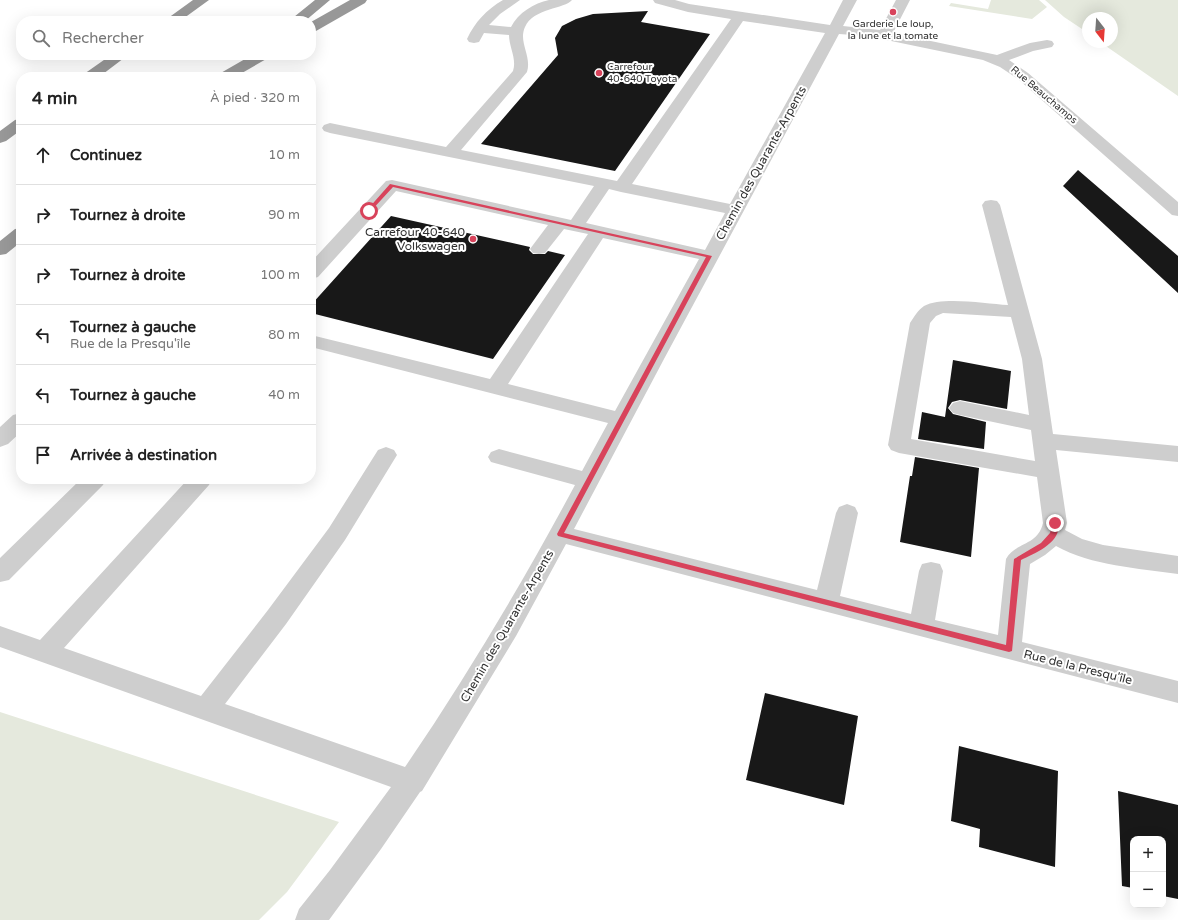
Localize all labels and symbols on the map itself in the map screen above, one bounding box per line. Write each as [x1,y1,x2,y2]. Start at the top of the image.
marker: Garderie Le loup, la lune et la tomate [888,7,898,17]
north arrow [1082,12,1118,48]
place label: Garderie Le loup, la lune et la tomate [848,18,939,42]
place label: Carrefour 40-640 Toyota [607,61,677,85]
street label: Rue Beauchamps [1008,64,1080,126]
marker: Carrefour 40-640 Toyota [594,68,604,78]
street label: Chemin des Quarante-Arpents [713,83,809,242]
route start [360,202,378,220]
place label: Carrefour 40-640 Volkswagen [365,225,465,253]
marker: Carrefour 40-640 Volkswagen [468,234,478,244]
route end [1046,514,1064,532]
street label: Chemin des Quarante-Arpents [458,547,557,705]
street label: Rue de la Presqu'île [1022,647,1134,687]

